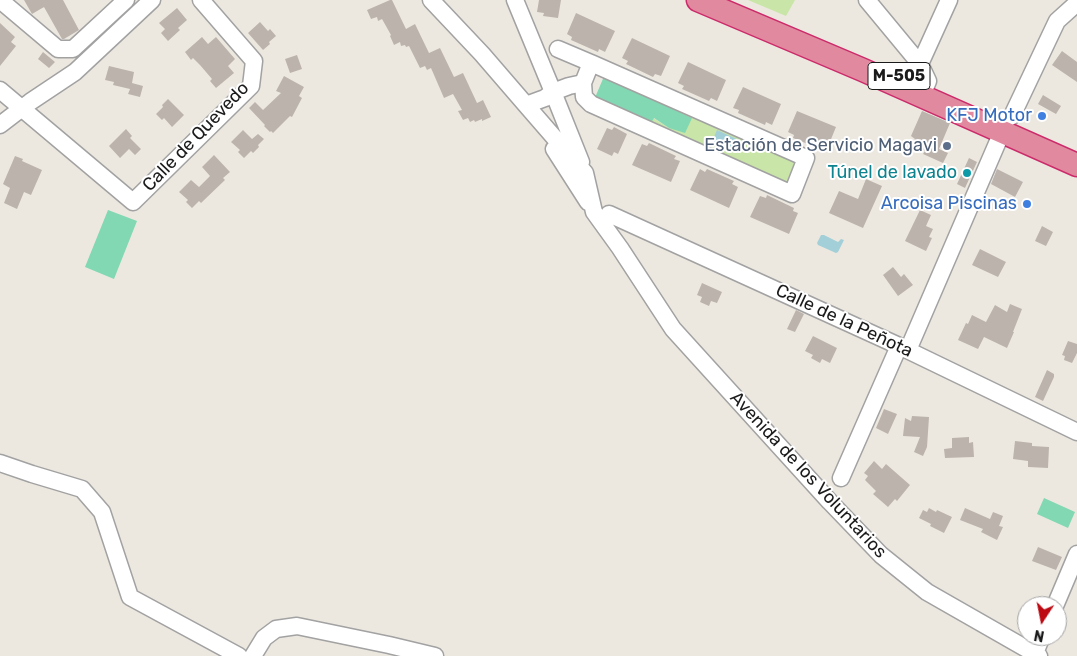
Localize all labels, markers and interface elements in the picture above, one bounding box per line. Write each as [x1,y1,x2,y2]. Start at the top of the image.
road number: M-505 [868,62,930,90]
street label: Calle de Quevedo [138,78,254,196]
place label: KFJ Motor [946,105,1032,127]
marker: KFJ Motor [1036,110,1048,122]
place label: Estación de Servicio Magavi [704,135,937,157]
marker: Estación de Servicio Magavi [941,140,953,152]
place label: Túnel de lavado [827,162,957,184]
marker: Túnel de lavado [961,167,973,179]
place label: Arcoisa Piscinas [881,193,1017,215]
marker: Arcoisa Piscinas [1021,198,1033,210]
street label: Calle de la Peñota [772,280,916,362]
street label: Avenida de los Voluntarios [725,387,891,563]
north arrow [1017,596,1067,646]
text: N [1033,626,1046,645]

